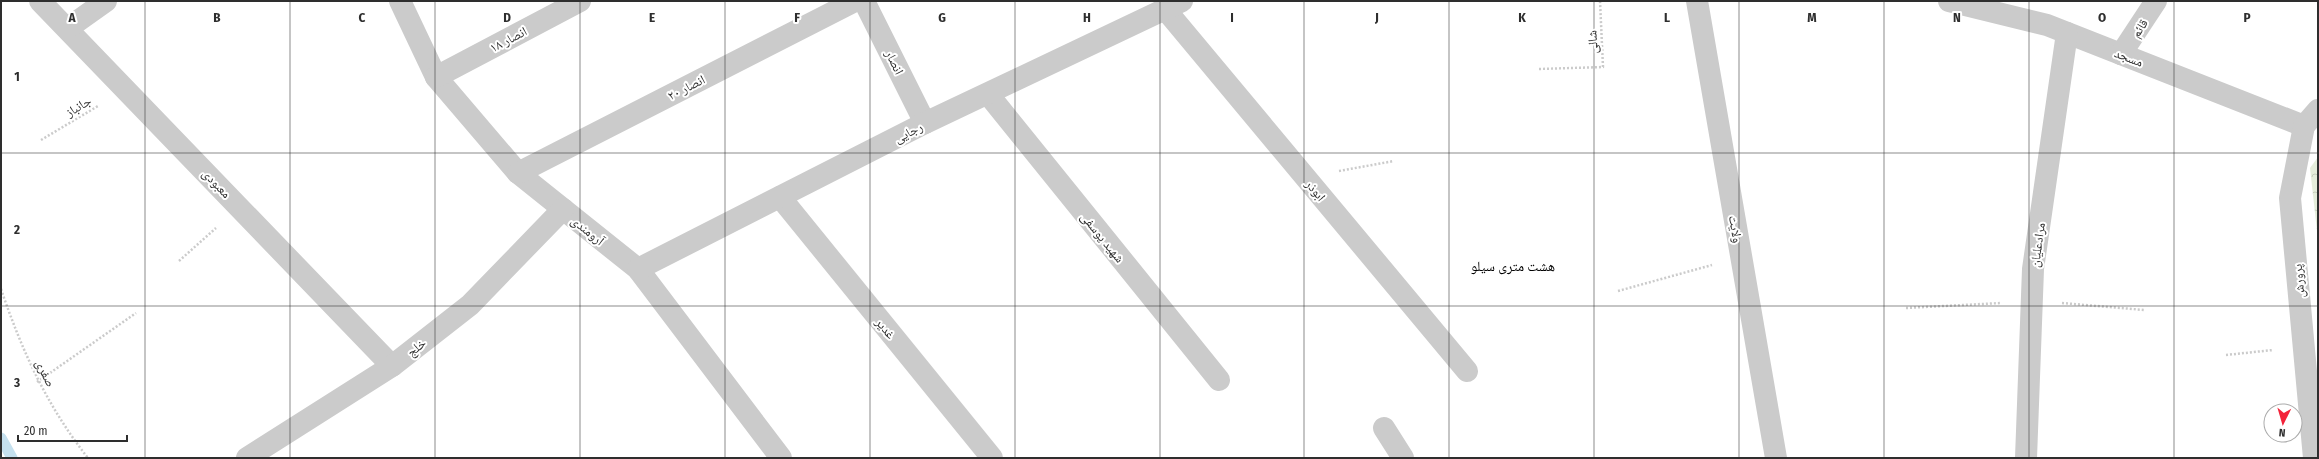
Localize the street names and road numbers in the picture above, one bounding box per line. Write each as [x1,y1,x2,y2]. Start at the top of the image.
street label: قائم [2128,16,2152,41]
street label: انصار ۱۸ [487,23,530,56]
street label: شالی [1584,30,1602,54]
street label: مسجد [2112,45,2145,70]
street label: انصار [881,47,907,77]
street label: انصار ۲۰ [665,72,708,104]
street label: جانباز [62,93,94,121]
street label: رجایی [891,119,925,147]
street label: معبودی [199,166,234,202]
street label: ابوذر [1301,176,1329,205]
street label: شهید یوسفی [1077,209,1127,266]
street label: آرومندی [568,213,608,249]
street label: ولایت [1725,214,1745,244]
street label: مرادعلیان [2027,222,2049,269]
street label: پرورش [2290,263,2309,299]
street label: غدیر [871,314,899,343]
street label: خلج [404,335,430,361]
street label: صفری [32,357,59,390]

